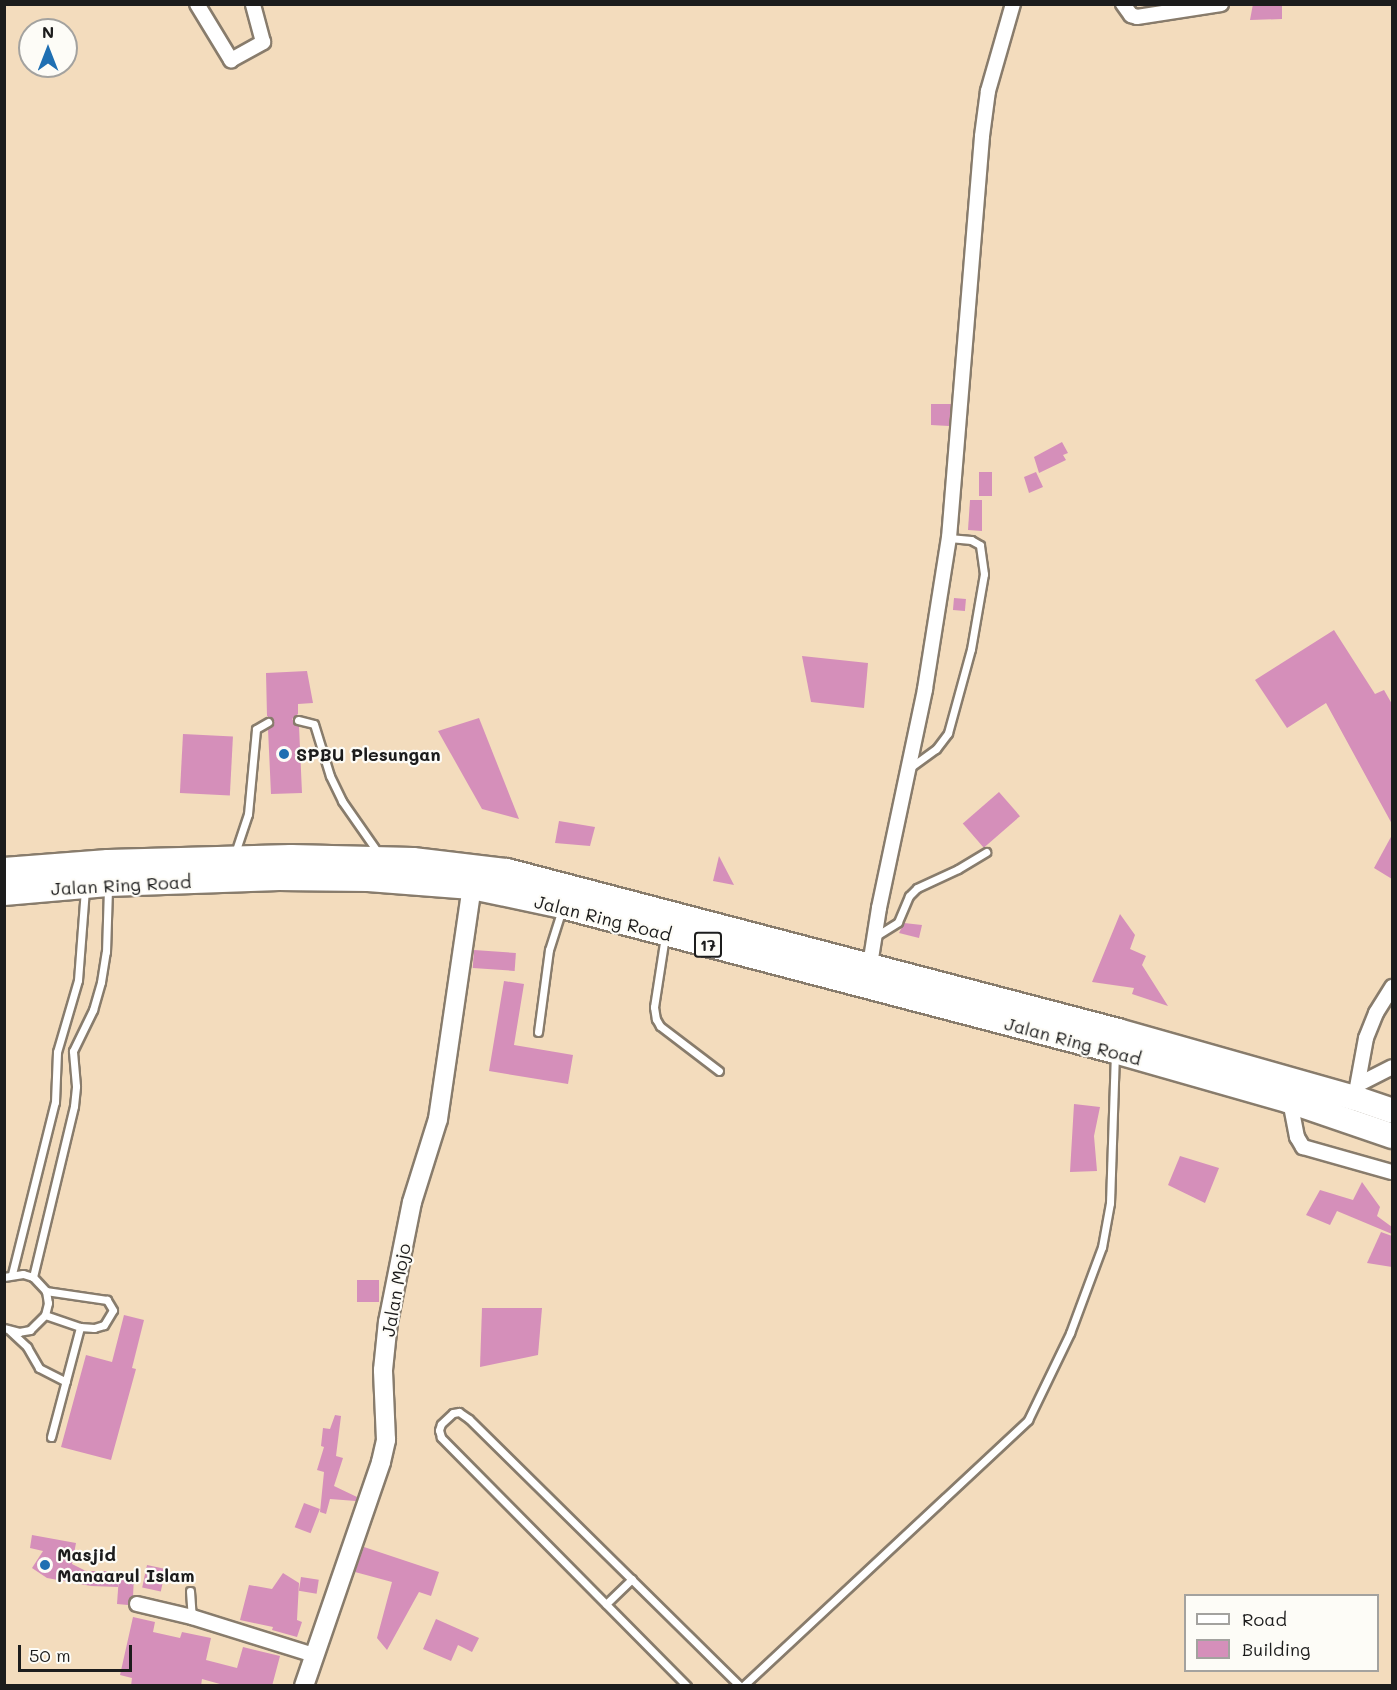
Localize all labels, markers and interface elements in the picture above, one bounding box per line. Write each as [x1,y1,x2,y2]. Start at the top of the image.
north arrow [18,18,78,78]
text: N [42,21,54,42]
place label: SPBU Plesungan [296,743,441,765]
marker: SPBU Plesungan [277,747,291,761]
street label: Jalan Ring Road [50,871,192,899]
street label: Jalan Ring Road [532,891,674,945]
road number: 17 [693,932,723,958]
street label: Jalan Ring Road [1002,1012,1144,1070]
street label: Jalan Mojo [377,1242,415,1338]
place label: Masjid Manaarul Islam [57,1544,195,1586]
marker: Masjid Manaarul Islam [38,1558,52,1572]
legend [1184,1594,1379,1672]
text: Road [1242,1607,1287,1631]
scale bar [21,1633,135,1671]
text: Building [1242,1637,1310,1661]
text: 50 m [29,1643,71,1667]

